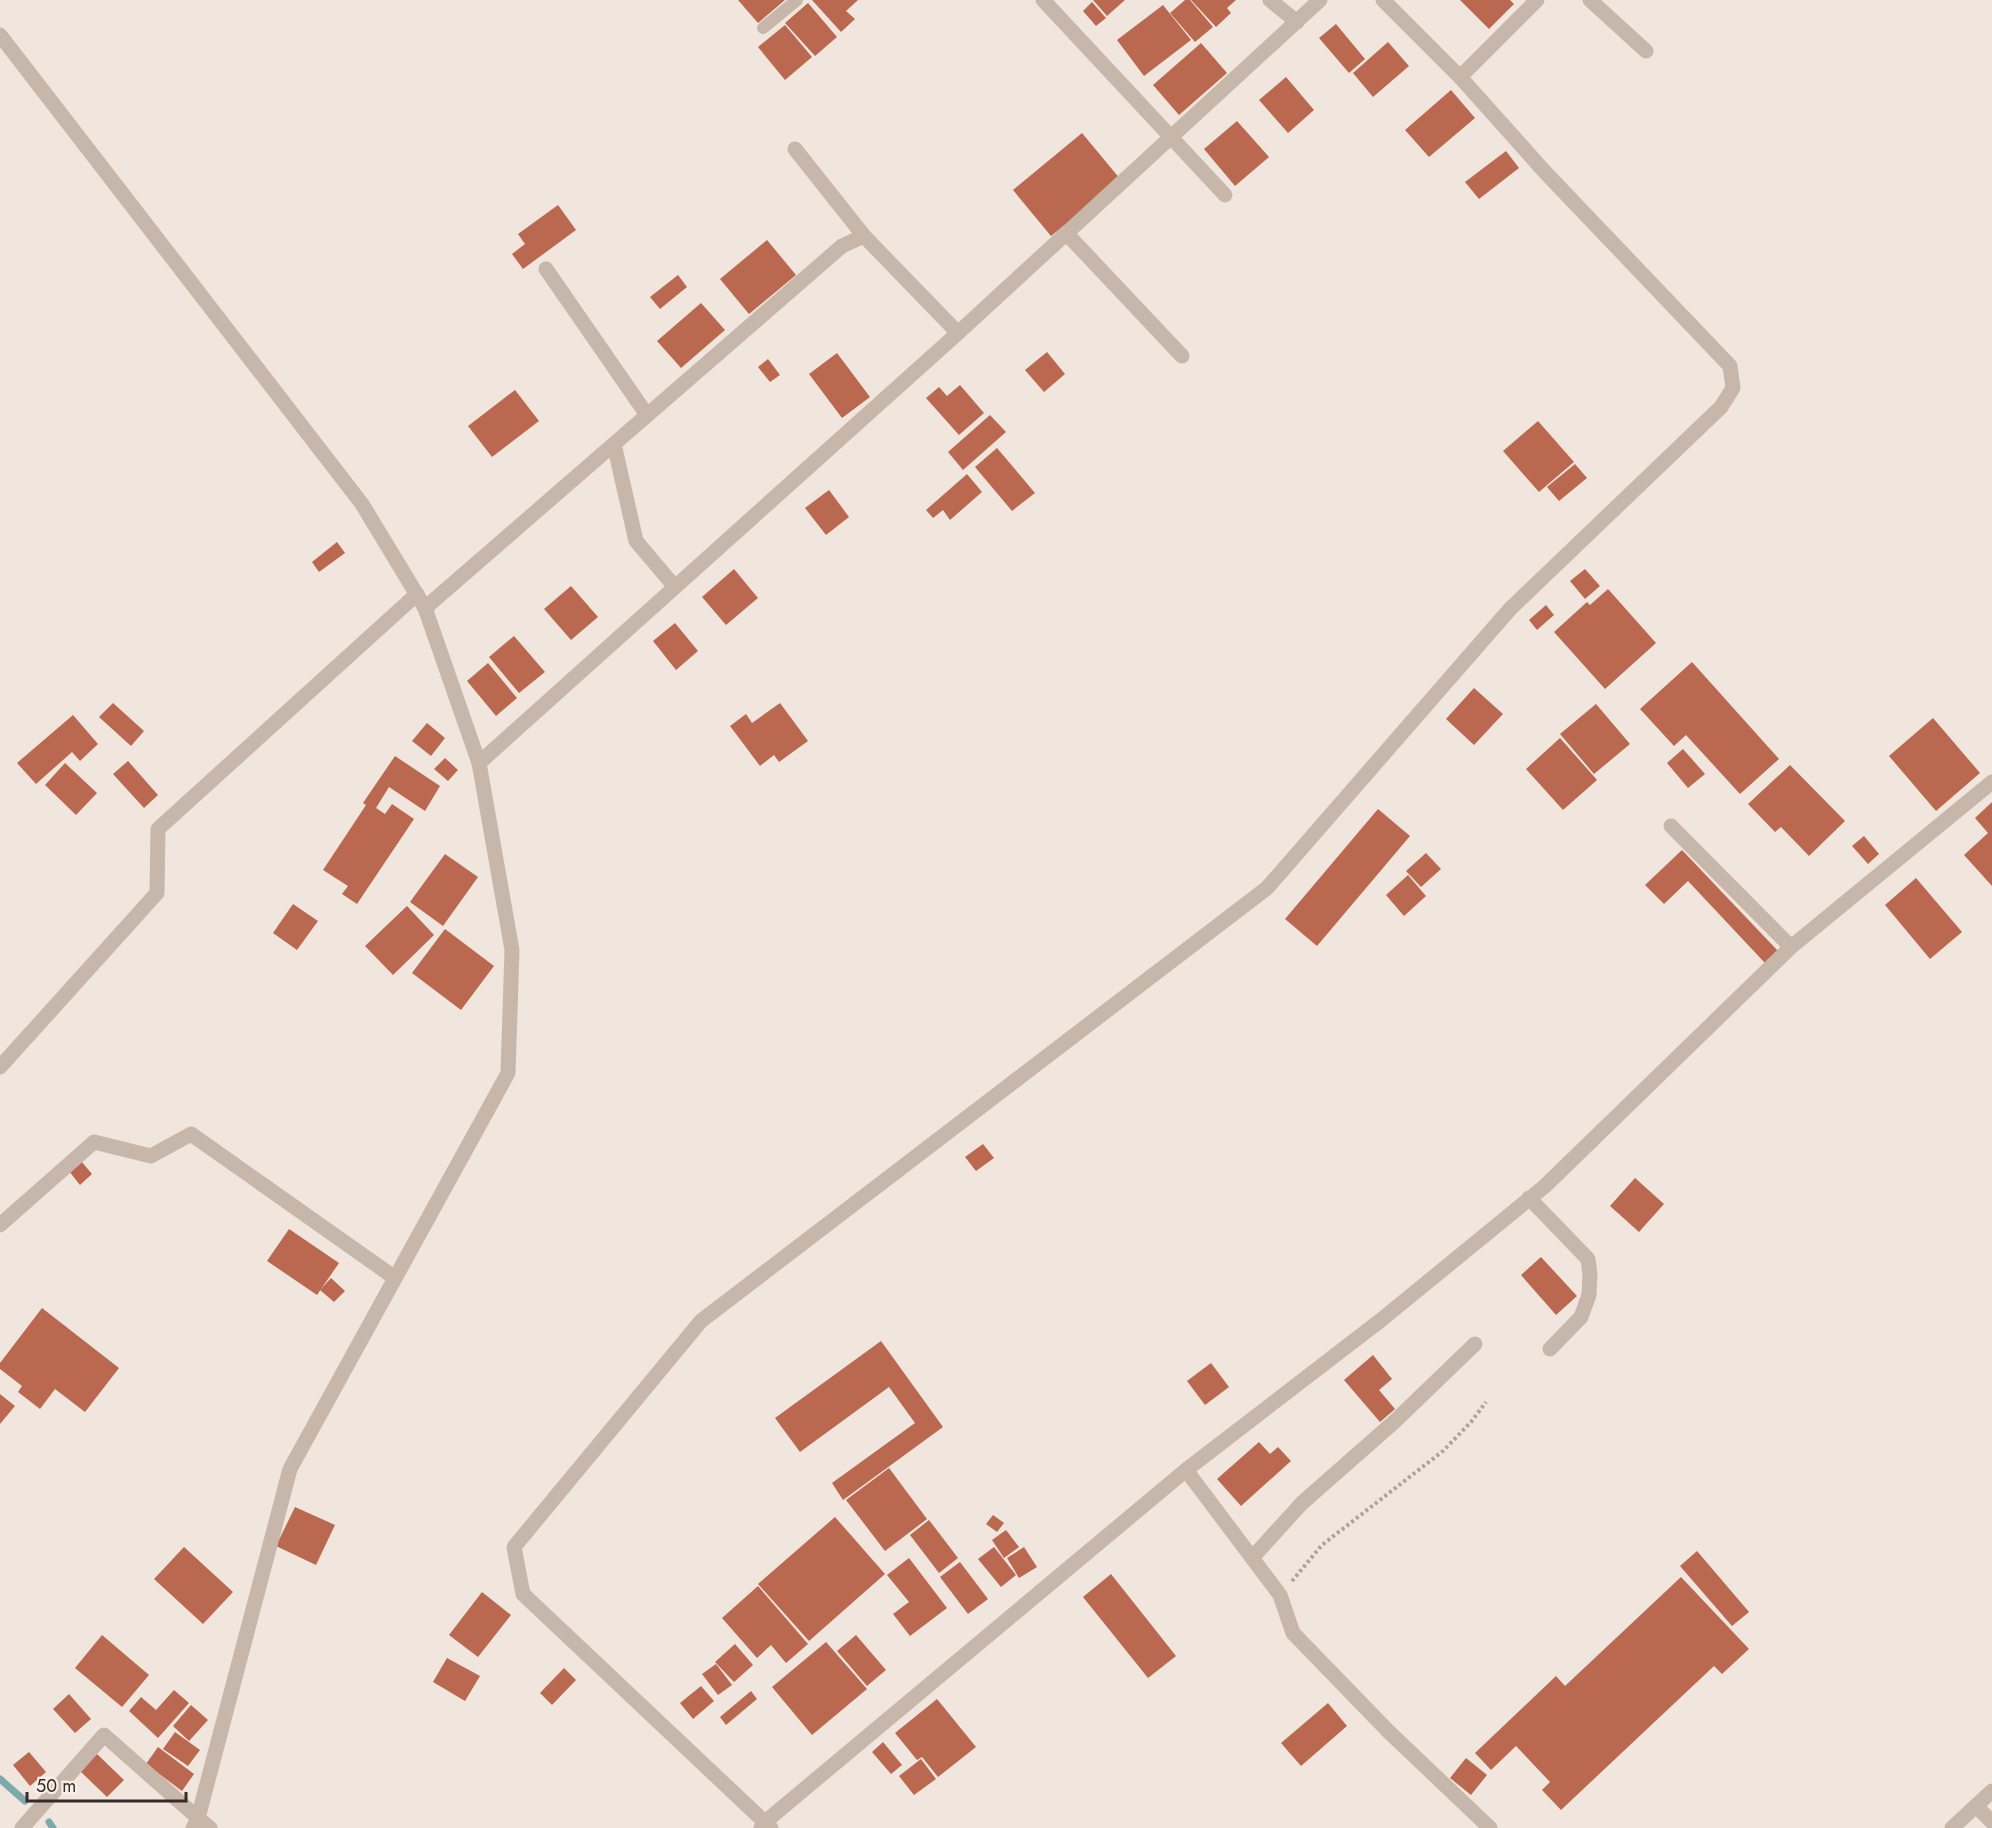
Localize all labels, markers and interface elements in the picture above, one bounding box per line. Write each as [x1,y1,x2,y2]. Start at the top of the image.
scale bar [27,1765,186,1803]
text: 50 m [36,1773,76,1799]

